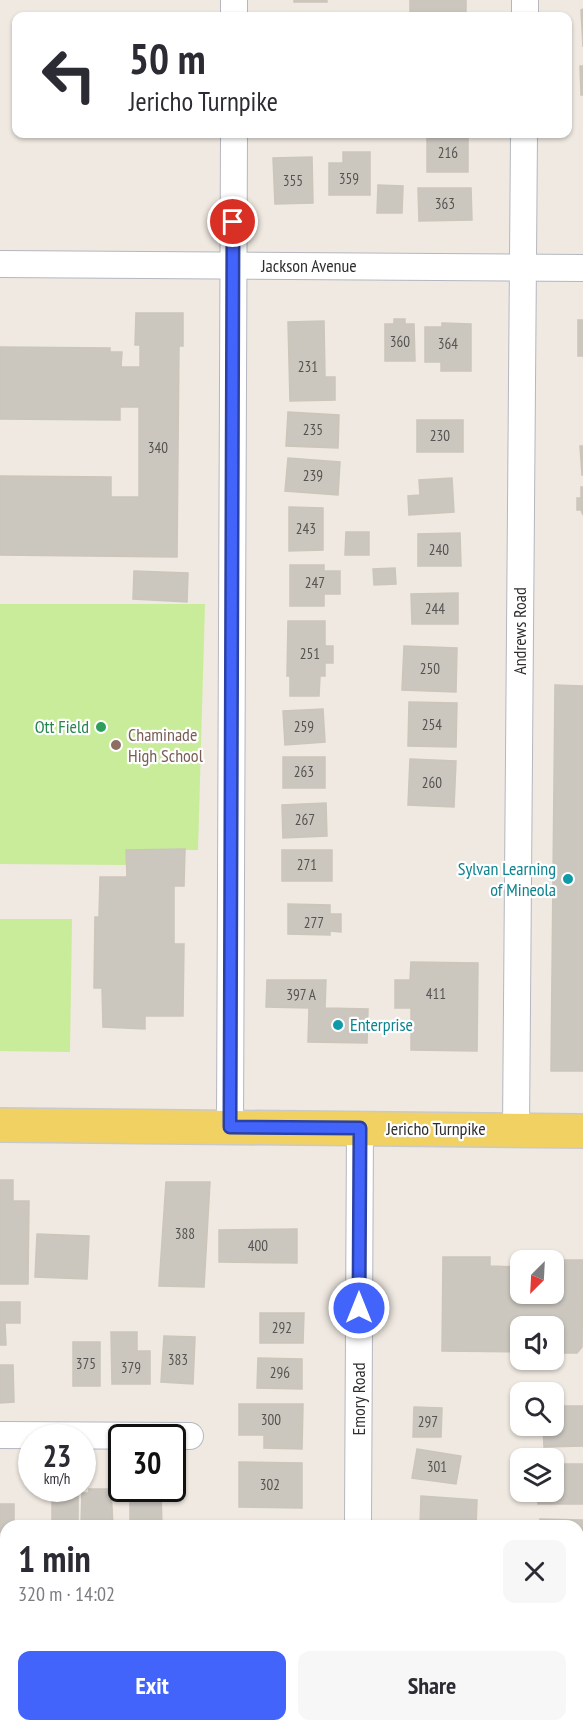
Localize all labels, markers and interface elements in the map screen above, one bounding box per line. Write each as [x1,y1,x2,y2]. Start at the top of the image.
text: 50 m [129,31,206,86]
icon: left [30,36,108,114]
text: Jericho Turnpike [129,84,278,118]
house number: 216 [438,143,458,162]
house number: 359 [339,169,359,188]
house number: 355 [283,171,303,190]
house number: 363 [435,194,455,213]
pin [207,196,258,247]
icon: arrive [216,205,249,238]
street label: Jackson Avenue [260,254,357,277]
house number: 360 [390,332,410,351]
house number: 364 [438,334,458,353]
house number: 231 [298,357,318,376]
house number: 235 [303,420,323,439]
house number: 230 [430,426,450,445]
house number: 340 [148,438,168,457]
house number: 239 [303,466,323,485]
house number: 243 [296,519,316,538]
house number: 240 [429,540,449,559]
house number: 247 [305,573,325,592]
street label: Andrews Road [508,587,531,675]
house number: 244 [425,599,445,618]
house number: 251 [300,644,320,663]
house number: 250 [420,659,440,678]
place label: Ott Field [35,715,89,738]
house number: 254 [422,715,442,734]
house number: 259 [294,717,314,736]
marker: Ott Field [94,720,108,734]
place label: Chaminade High School [128,723,204,767]
marker: Chaminade High School [109,738,123,752]
house number: 263 [294,762,314,781]
house number: 260 [422,773,442,792]
house number: 267 [295,810,315,829]
house number: 271 [297,855,317,874]
place label: Sylvan Learning of Mineola [458,857,556,901]
marker: Sylvan Learning of Mineola [561,872,575,886]
house number: 277 [304,913,324,932]
house number: 411 [426,984,446,1003]
house number: 397 A [286,985,317,1004]
place label: Enterprise [350,1013,413,1036]
marker: Enterprise [331,1018,345,1032]
street label: Jericho Turnpike [385,1117,486,1140]
house number: 388 [175,1224,195,1243]
house number: 400 [248,1236,268,1255]
north arrow [510,1250,564,1304]
map controls [510,1250,564,1502]
position arrow [327,1276,391,1340]
button: sound [510,1316,564,1370]
house number: 292 [272,1318,292,1337]
house number: 383 [168,1350,188,1369]
house number: 375 [76,1354,96,1373]
house number: 379 [121,1358,141,1377]
house number: 296 [270,1363,290,1382]
street label: Emory Road [347,1363,370,1435]
button: search [510,1382,564,1436]
house number: 300 [261,1410,281,1429]
house number: 297 [418,1412,438,1431]
speed limit sign: 30 [108,1424,186,1502]
text: 23 [43,1436,71,1475]
button: layers [510,1448,564,1502]
house number: 301 [427,1457,447,1476]
text: km/h [44,1469,70,1488]
house number: 302 [260,1475,280,1494]
text: 1 min [18,1535,91,1582]
button: close [503,1540,566,1603]
text: 320 m · 14:02 [18,1581,115,1607]
button: Exit [18,1651,286,1720]
button: Share [298,1651,566,1720]

